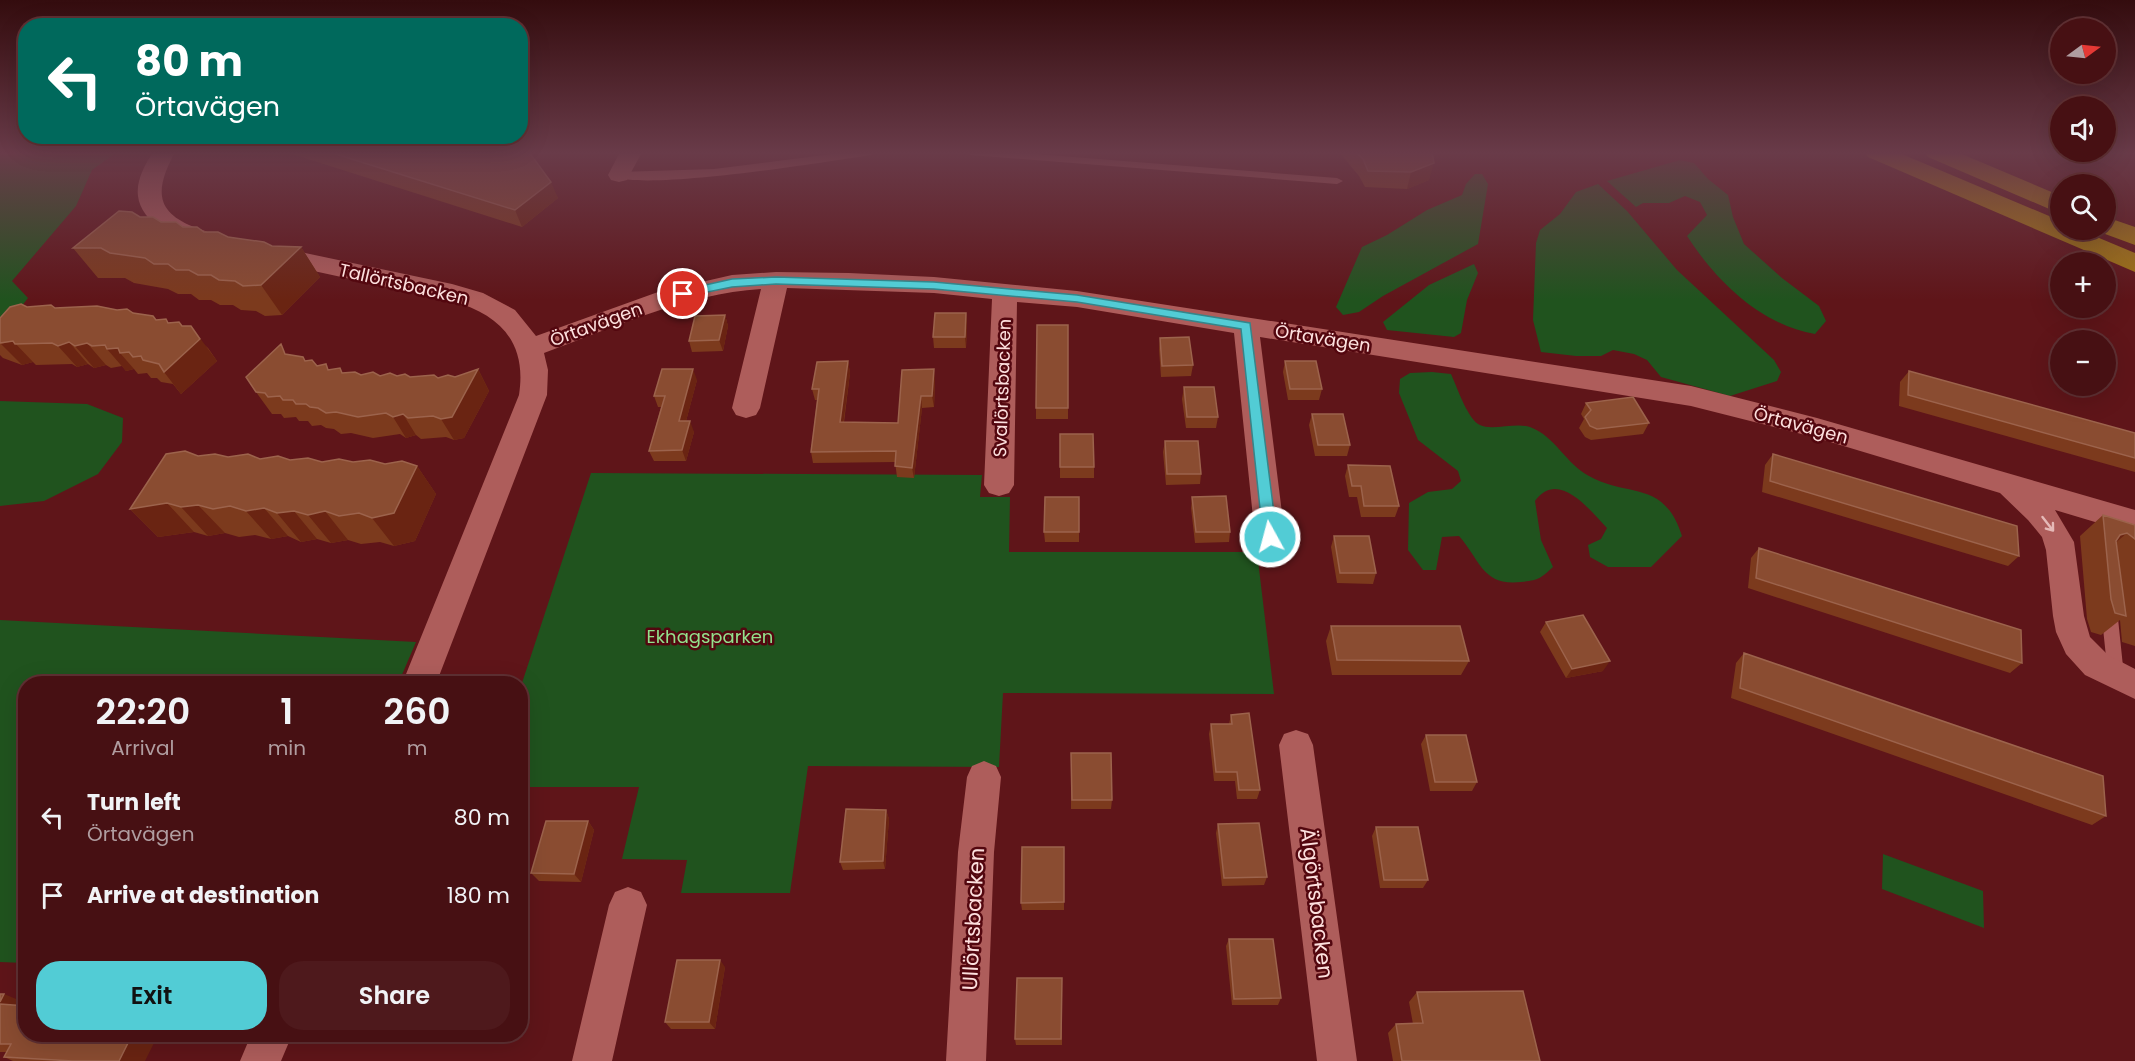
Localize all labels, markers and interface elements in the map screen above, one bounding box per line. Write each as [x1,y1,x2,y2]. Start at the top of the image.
north arrow [2050,18,2116,84]
map controls [2050,18,2116,396]
text: 80 m [135,32,243,91]
icon: left [36,42,114,120]
text: Örtavägen [135,88,280,125]
button: sound [2050,96,2116,162]
button: search [2050,174,2116,240]
button: + [2050,252,2116,318]
street label: Tallörtsbacken [337,257,471,311]
pin [657,268,708,319]
icon: arrive [666,277,699,310]
street label: Örtavägen [546,296,646,352]
street label: Svalörtsbacken [987,318,1017,458]
street label: Örtavägen [1273,318,1373,358]
button: − [2050,330,2116,396]
street label: Örtavägen [1751,400,1851,450]
position arrow [1238,505,1302,569]
one-way arrow [2041,516,2054,532]
park label: Ekhagsparken [647,624,773,649]
text: 22:20 [95,686,190,737]
text: 1 [280,686,293,737]
text: 260 [384,686,450,737]
text: Arrival [111,734,174,762]
text: min [268,734,306,762]
text: m [407,734,427,762]
text: Turn left [87,787,181,818]
icon: left [36,801,69,834]
text: 80 m [454,802,510,833]
text: Örtavägen [87,820,194,848]
street label: Älgörtsbacken [1293,826,1341,980]
street label: Ullörtsbacken [955,847,991,991]
icon: arrive [36,879,69,912]
text: Arrive at destination [87,880,319,911]
text: 180 m [447,880,510,911]
button: Exit [36,961,267,1030]
button: Share [279,961,510,1030]

